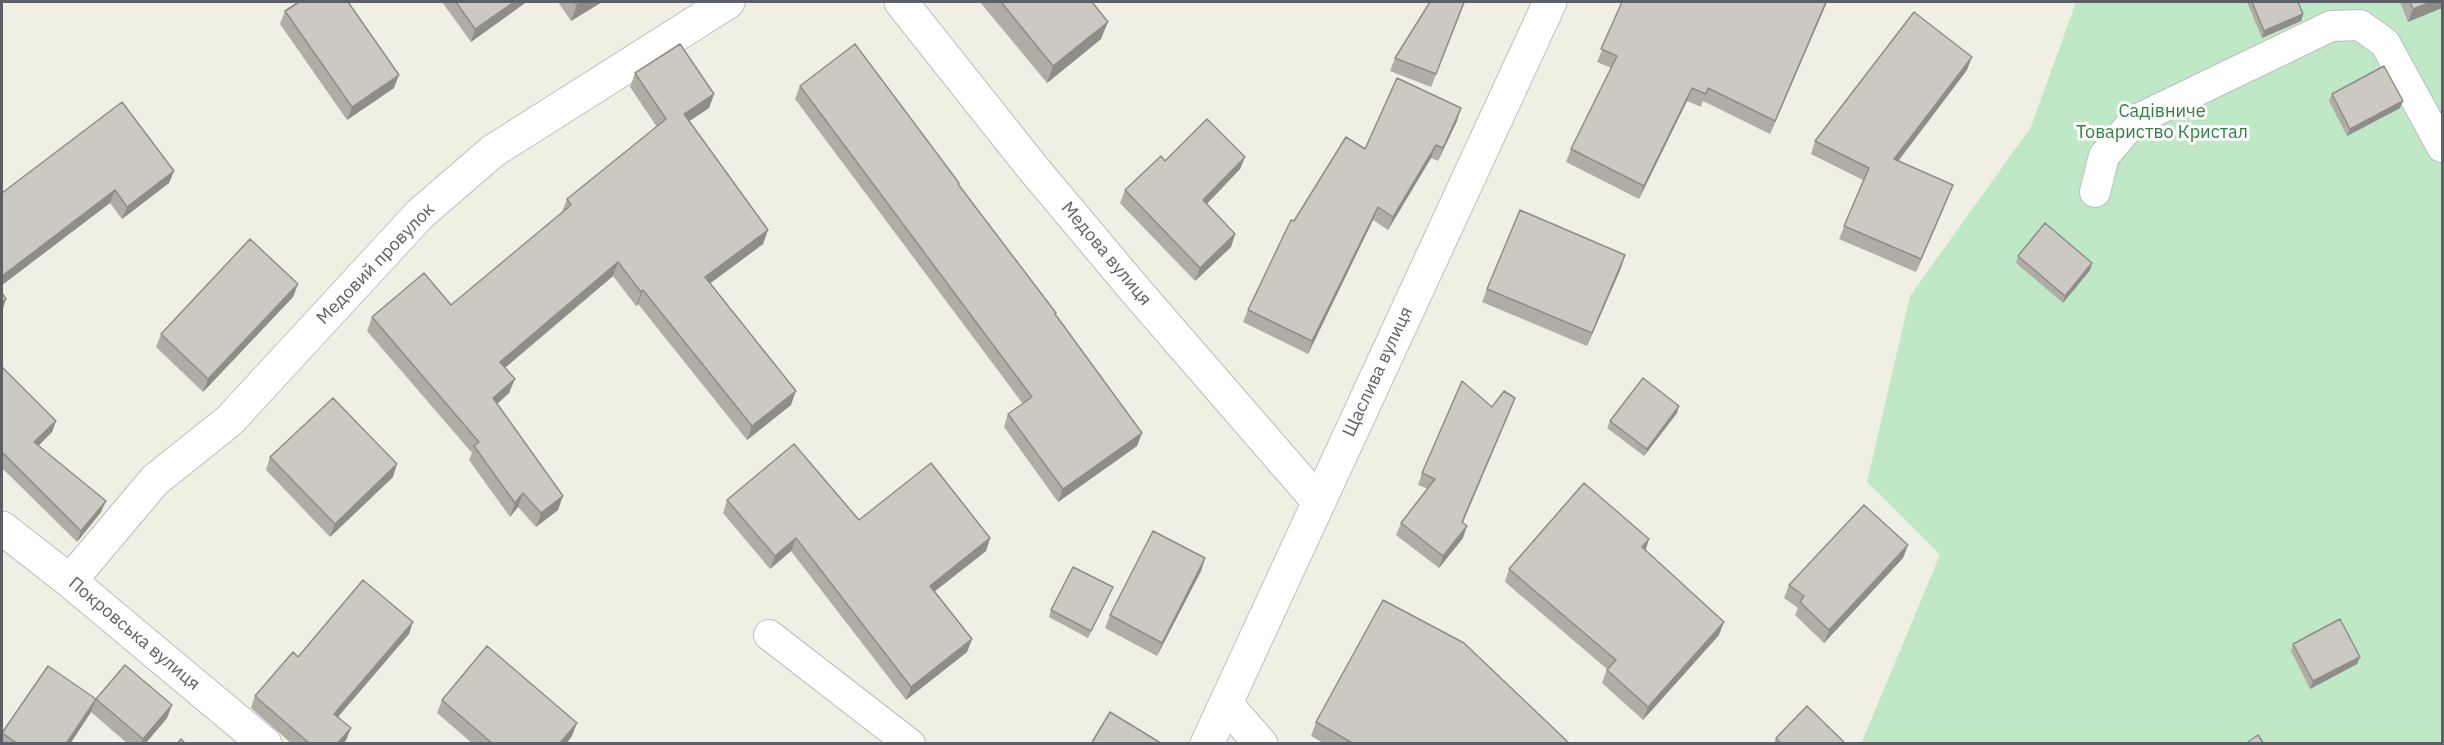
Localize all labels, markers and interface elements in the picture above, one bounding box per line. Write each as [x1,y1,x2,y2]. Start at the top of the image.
park label: Садівниче Товариство Кристал [2076,101,2248,144]
street label: Медова вулиця [1056,198,1156,310]
street label: Медовий провулок [313,199,439,329]
street label: Щаслива вулиця [1338,304,1418,440]
street label: Покровська вулиця [64,573,204,695]

